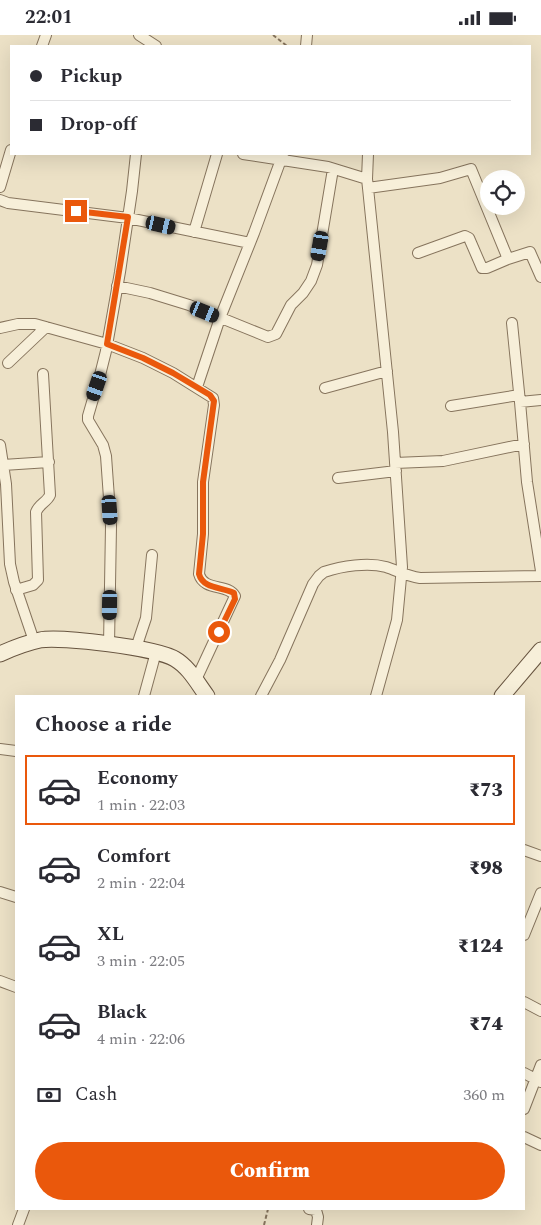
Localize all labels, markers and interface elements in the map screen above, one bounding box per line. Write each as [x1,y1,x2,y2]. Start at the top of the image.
text: 22:01 [25,3,73,32]
text: Pickup [60,62,122,91]
text: Drop-off [60,110,137,139]
map controls [480,170,525,215]
button: locate [480,170,525,215]
route end [65,200,87,222]
car [144,214,177,236]
car [310,230,329,262]
car [188,299,221,325]
car [85,369,108,403]
car [101,495,118,525]
car [102,590,117,620]
route start [208,621,230,643]
text: Choose a ride [35,708,172,741]
text: Economy [97,764,178,793]
icon: car [37,768,82,813]
text: ₹73 [469,776,503,805]
text: 1 min · 22:03 [97,793,185,817]
text: Comfort [97,842,171,871]
icon: car [37,846,82,891]
text: ₹98 [469,854,503,883]
text: 2 min · 22:04 [97,871,185,895]
text: XL [97,920,124,949]
icon: car [37,924,82,969]
text: ₹124 [457,932,503,961]
text: 3 min · 22:05 [97,949,185,973]
text: Black [97,998,147,1027]
icon: car [37,1002,82,1047]
text: ₹74 [469,1010,503,1039]
text: 4 min · 22:06 [97,1027,185,1051]
text: Cash [75,1080,117,1109]
icon: cash [35,1081,63,1109]
text: 360 m [463,1083,505,1107]
button: Confirm [35,1142,505,1200]

